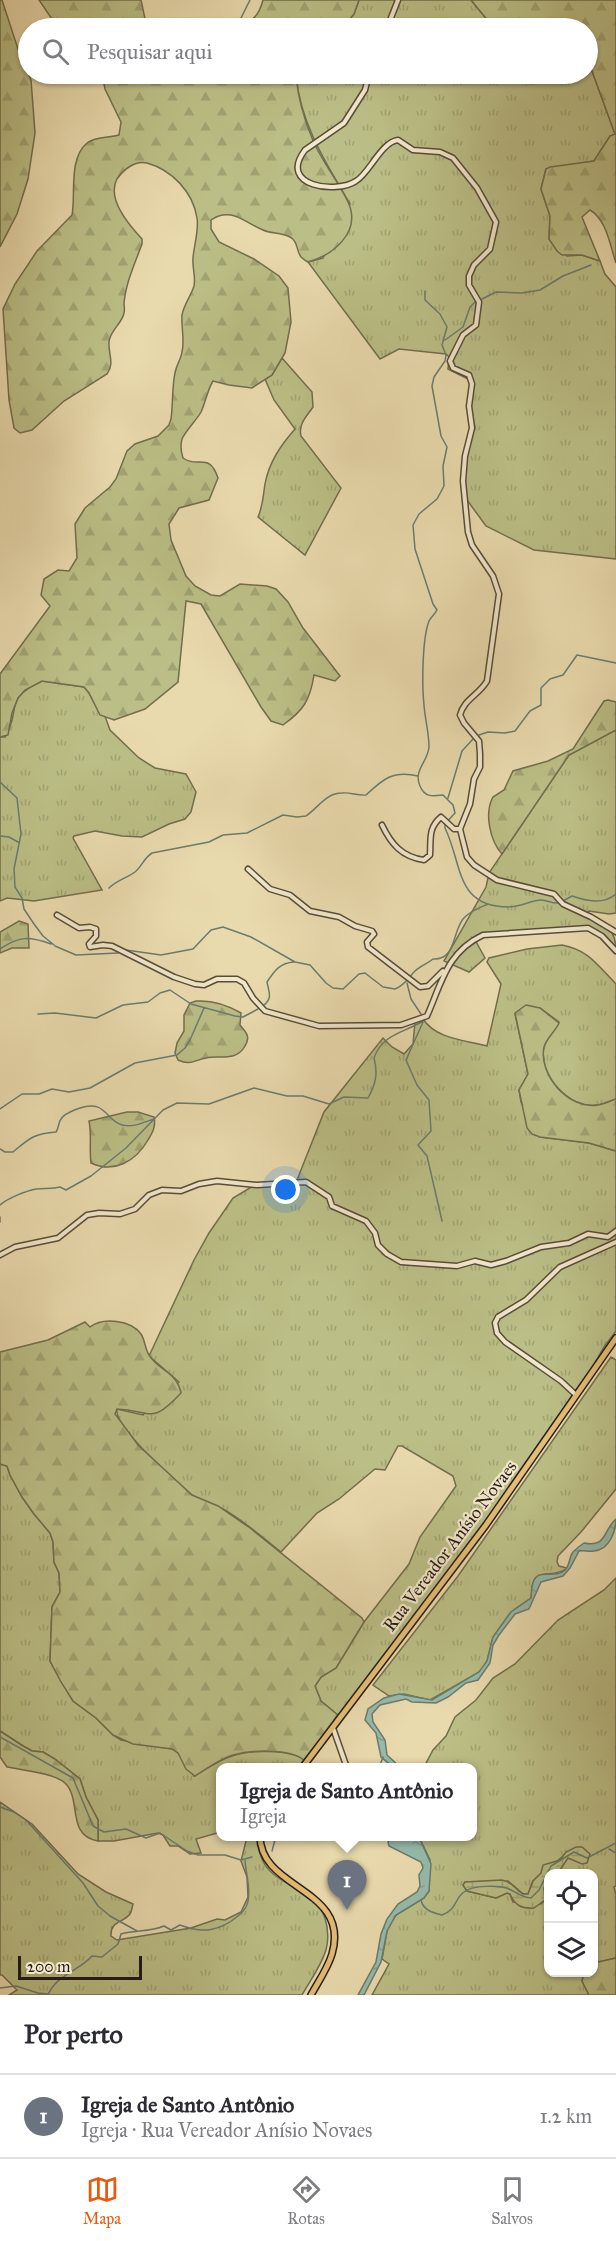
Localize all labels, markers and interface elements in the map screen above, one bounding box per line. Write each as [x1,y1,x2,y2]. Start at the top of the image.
search box [18,18,598,84]
icon: search [39,35,72,68]
text: Pesquisar aqui [87,38,212,65]
your location [271,1175,300,1204]
street label: Rua Vereador Anísio Novaes [378,1456,522,1636]
popup [216,1763,477,1841]
text: Igreja de Santo Antônio [240,1777,453,1804]
text: Igreja [240,1804,287,1828]
pin: 1 [328,1860,366,1910]
map controls [544,1869,598,1977]
button: locate [544,1869,598,1923]
button: layers [544,1923,598,1977]
scale bar [18,1953,142,1980]
text: 200 m [27,1957,70,1976]
text: Por perto [24,2018,123,2050]
text: Igreja de Santo Antônio [81,2091,294,2118]
text: 1 [40,2104,47,2128]
text: 1.2 km [540,2104,592,2128]
text: Igreja · Rua Vereador Anísio Novaes [81,2118,372,2142]
tab: Mapa [83,2173,121,2228]
tab: Rotas [287,2173,325,2228]
tab: Salvos [491,2173,533,2228]

